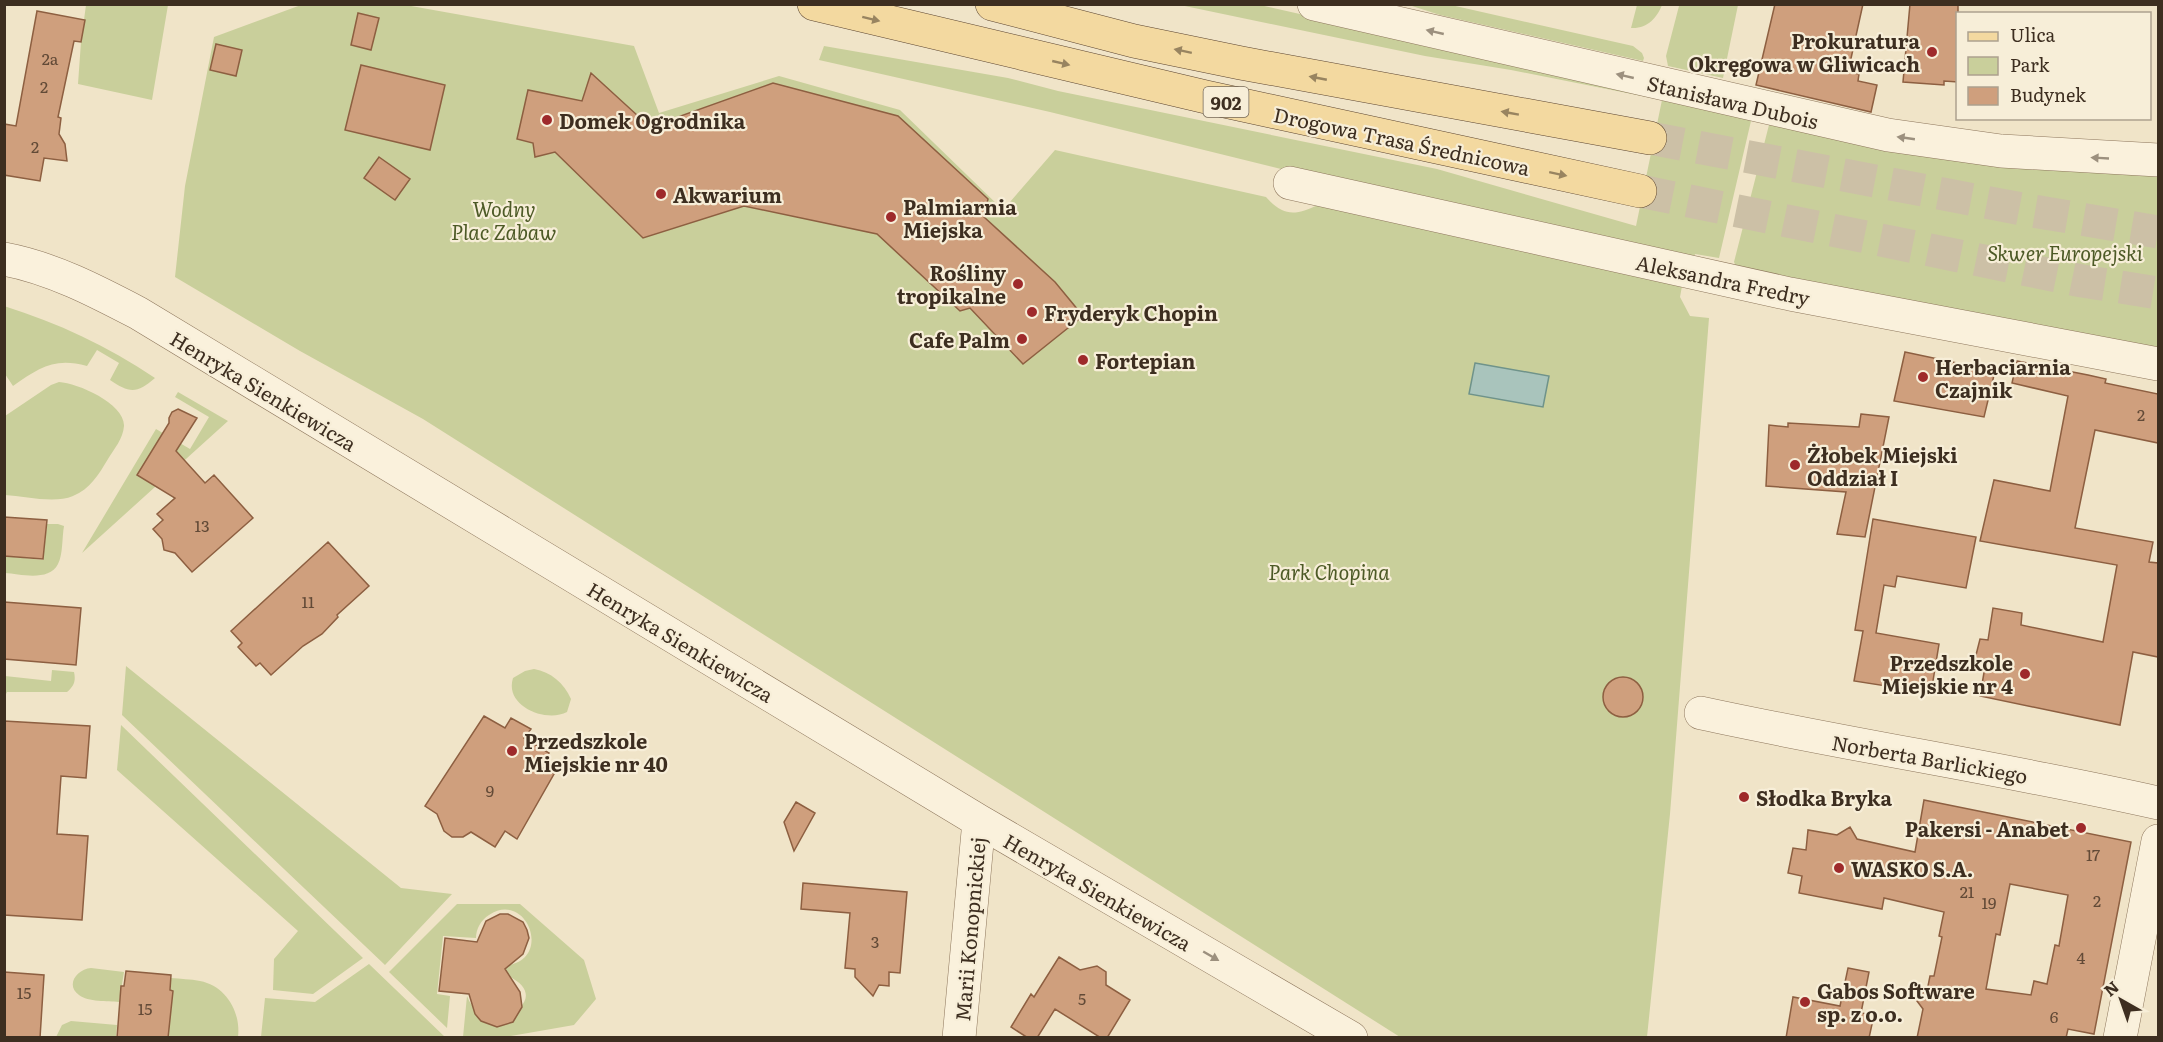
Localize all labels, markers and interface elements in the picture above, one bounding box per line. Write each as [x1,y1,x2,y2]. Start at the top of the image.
legend [1956,12,2151,120]
one-way arrow [862,15,880,24]
text: Ulica [2010,21,2056,48]
place label: Prokuratura Okręgowa w Gliwicach [1689,25,1920,78]
one-way arrow [1426,27,1444,37]
marker: Prokuratura Okręgowa w Gliwicach [1925,45,1939,59]
house number: 2a [42,46,59,70]
one-way arrow [1174,46,1193,55]
text: Park [2010,51,2051,78]
one-way arrow [1051,59,1070,69]
street label: Stanisława Dubois [1644,67,1822,135]
one-way arrow [1616,71,1634,81]
one-way arrow [1309,73,1328,82]
house number: 2 [40,74,48,98]
text: Budynek [2010,81,2087,108]
road number: 902 [1204,87,1248,117]
street label: Drogowa Trasa Średnicowa [1271,98,1533,182]
place label: Domek Ogrodnika [559,105,746,135]
one-way arrow [1501,108,1520,117]
marker: Domek Ogrodnika [540,113,554,127]
house number: 2 [31,134,39,158]
one-way arrow [1897,134,1916,143]
one-way arrow [2091,153,2110,162]
one-way arrow [1549,169,1568,179]
place label: Akwarium [673,179,782,209]
marker: Akwarium [654,187,668,201]
place label: Palmiarnia Miejska [903,191,1017,244]
park label: Wodny Plac Zabaw [451,193,557,246]
marker: Palmiarnia Miejska [884,210,898,224]
park label: Skwer Europejski [1987,237,2143,267]
street label: Aleksandra Fredry [1633,246,1813,312]
place label: Rośliny tropikalne [897,257,1007,310]
marker: Rośliny tropikalne [1011,277,1025,291]
place label: Fryderyk Chopin [1044,297,1218,327]
marker: Fryderyk Chopin [1025,305,1039,319]
street label: Henryka Sienkiewicza [165,322,363,458]
place label: Cafe Palm [909,324,1010,354]
marker: Cafe Palm [1015,332,1029,346]
place label: Fortepian [1095,345,1195,375]
place label: Herbaciarnia Czajnik [1935,351,2071,404]
marker: Fortepian [1076,353,1090,367]
marker: Herbaciarnia Czajnik [1916,370,1930,384]
house number: 2 [2137,402,2145,426]
place label: Żłobek Miejski Oddział I [1807,439,1958,492]
marker: Żłobek Miejski Oddział I [1788,458,1802,472]
house number: 13 [194,513,210,537]
park label: Park Chopina [1268,556,1390,586]
street label: Henryka Sienkiewicza [582,573,780,709]
house number: 11 [301,589,315,613]
place label: Przedszkole Miejskie nr 4 [1882,647,2013,700]
marker: Przedszkole Miejskie nr 4 [2018,667,2032,681]
place label: Przedszkole Miejskie nr 40 [524,725,668,778]
street label: Norberta Barlickiego [1830,726,2030,790]
marker: Przedszkole Miejskie nr 40 [505,744,519,758]
house number: 9 [486,778,494,802]
place label: Słodka Bryka [1756,782,1892,812]
marker: Słodka Bryka [1737,790,1751,804]
place label: Pakersi - Anabet [1905,813,2069,843]
marker: Pakersi - Anabet [2074,821,2088,835]
street label: Henryka Sienkiewicza [998,825,1198,957]
street label: Marii Konopnickiej [946,835,992,1023]
house number: 17 [2086,842,2100,866]
place label: WASKO S.A. [1851,853,1973,883]
marker: WASKO S.A. [1832,861,1846,875]
house number: 21 [1960,879,1975,903]
house number: 2 [2093,888,2101,912]
house number: 19 [1982,890,1996,914]
house number: 3 [871,929,879,953]
house number: 4 [2077,945,2086,969]
one-way arrow [1203,951,1220,961]
north arrow [2091,970,2151,1030]
text: N [2098,974,2124,1001]
place label: Gabos Software sp. z o.o. [1817,975,1975,1028]
house number: 15 [17,980,31,1004]
house number: 5 [1078,986,1086,1010]
marker: Gabos Software sp. z o.o. [1798,995,1812,1009]
house number: 15 [138,996,152,1020]
house number: 6 [2050,1004,2059,1028]

